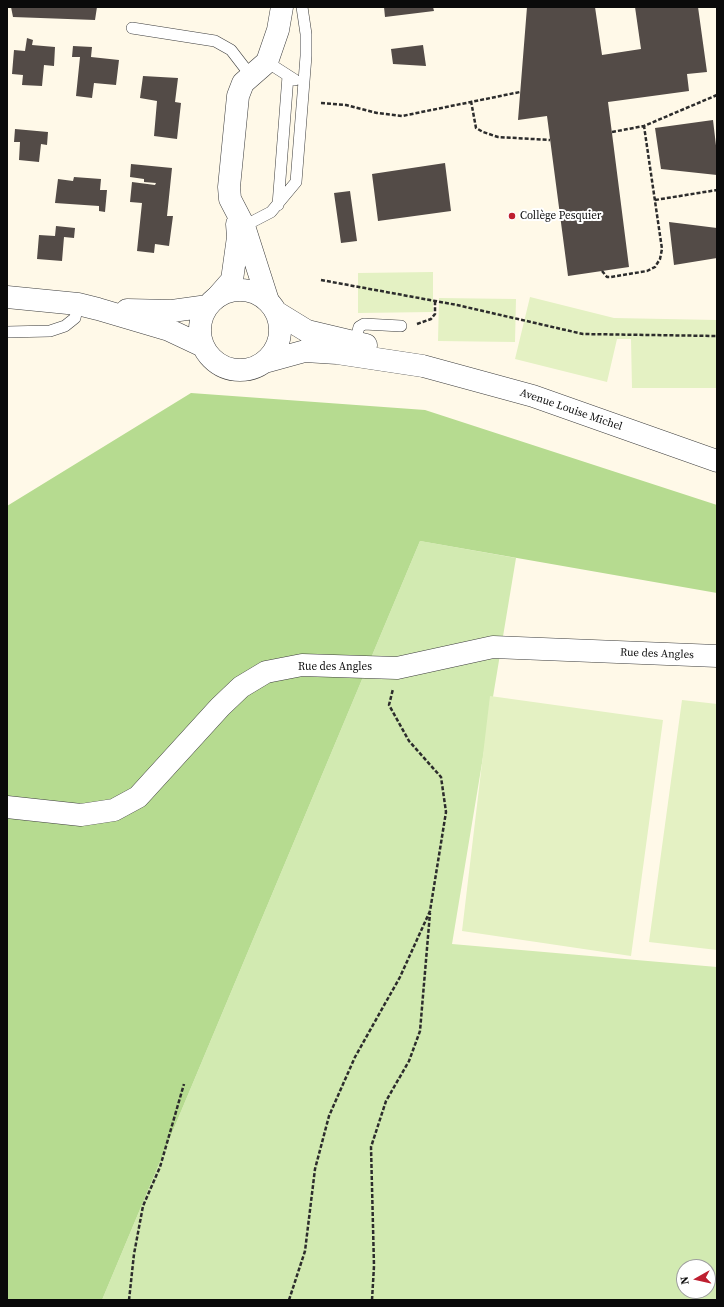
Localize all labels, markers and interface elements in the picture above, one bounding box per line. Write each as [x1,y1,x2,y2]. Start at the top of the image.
place label: Collège Pesquier [520,209,602,223]
marker: Collège Pesquier [507,211,517,221]
street label: Avenue Louise Michel [518,386,624,434]
street label: Rue des Angles [620,646,694,662]
street label: Rue des Angles [298,660,372,674]
north arrow [676,1259,716,1299]
text: N [677,1276,693,1286]

